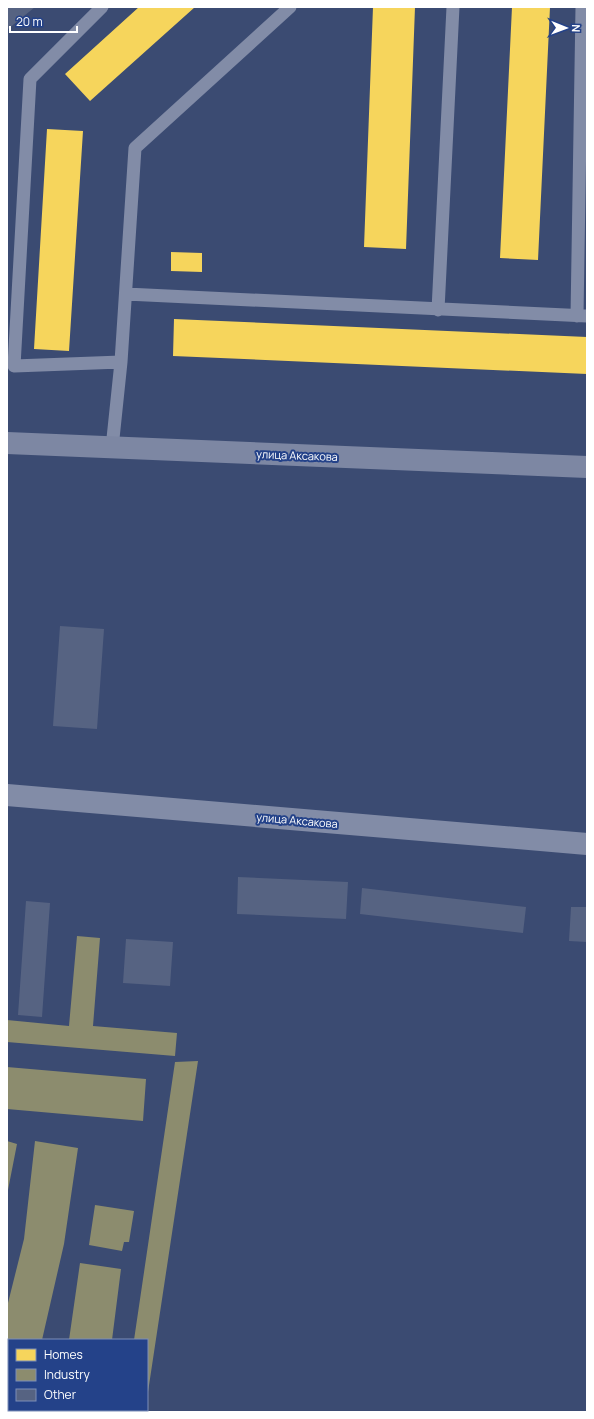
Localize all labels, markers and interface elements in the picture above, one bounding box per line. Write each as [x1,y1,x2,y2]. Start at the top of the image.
scale bar [10,8,77,34]
north arrow [546,8,586,48]
text: 20 m [16,13,43,30]
text: N [569,24,584,32]
street label: улица Аксакова [256,446,338,464]
street label: улица Аксакова [256,809,338,831]
legend [8,1339,148,1411]
text: Homes [44,1346,83,1363]
text: Industry [44,1366,90,1383]
text: Other [44,1386,77,1403]

